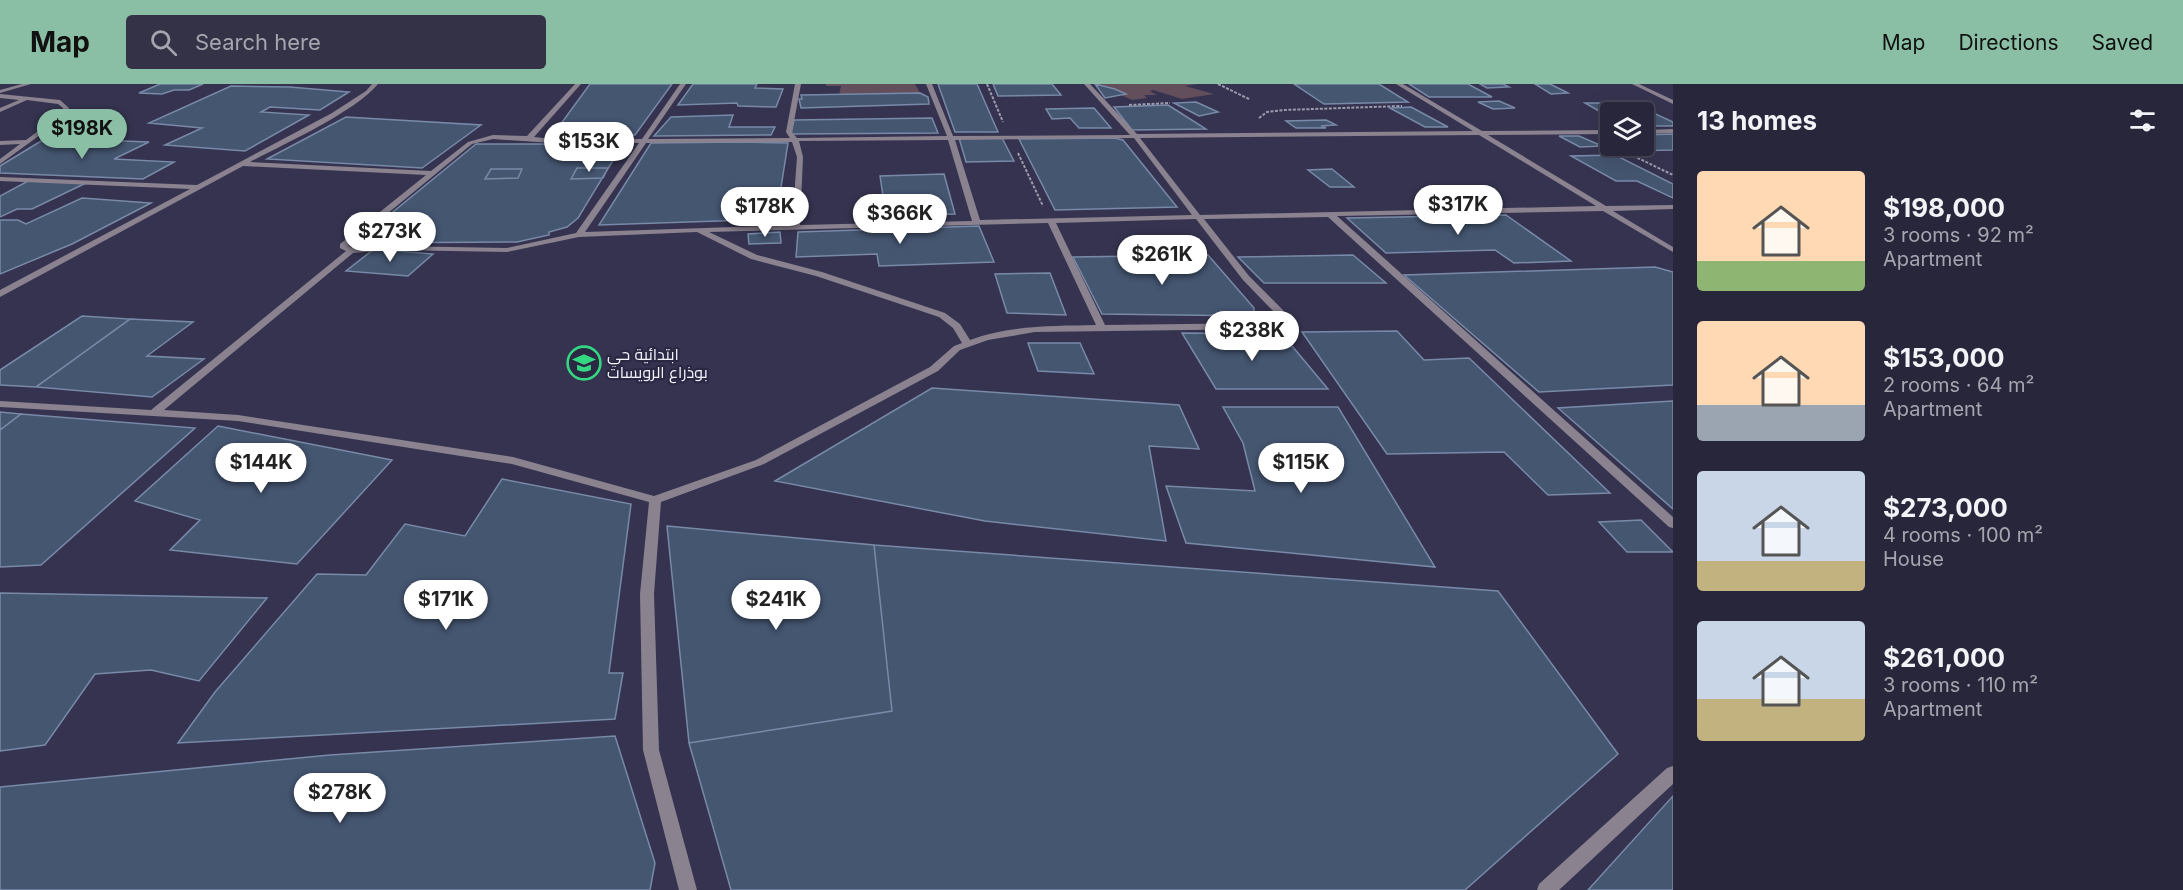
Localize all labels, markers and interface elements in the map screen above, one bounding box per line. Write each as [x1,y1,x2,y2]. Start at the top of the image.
search box [126,15,546,69]
text: Map [30,25,90,59]
icon: search [147,26,180,59]
text: Search here [195,29,321,55]
text: Map [1882,30,1925,55]
text: Directions [1958,30,2059,55]
text: Saved [2092,30,2153,55]
map controls [1600,102,1654,156]
button: layers [1600,102,1654,156]
icon: filters [2126,104,2159,137]
text: 13 homes [1697,105,1817,136]
pin: $198K [40,109,124,160]
text: $198K [51,116,113,140]
pin: $153K [547,122,631,173]
text: $153K [558,129,620,153]
pin: $317K [1416,185,1500,236]
pin: $178K [723,187,807,238]
text: $317K [1428,192,1488,216]
text: $198,000 [1883,192,2005,223]
text: $178K [735,194,795,218]
pin: $366K [858,194,942,245]
icon: home [1745,195,1817,267]
text: $366K [867,201,933,225]
pin: $273K [348,212,432,263]
text: $273K [358,219,422,243]
text: 3 rooms · 92 m² [1883,223,2034,247]
pin: $261K [1120,235,1204,286]
text: $261K [1131,242,1193,266]
text: Apartment [1883,247,1982,271]
pin: $238K [1210,311,1294,362]
text: $238K [1219,318,1285,342]
text: $153,000 [1883,342,2005,373]
place label: ابتدائية حي بوذراع الرويسات [607,344,708,384]
school or university icon: ابتدائية حي بوذراع الرويسات [566,345,602,381]
icon: home [1745,345,1817,417]
text: 2 rooms · 64 m² [1883,373,2034,397]
text: Apartment [1883,397,1982,421]
pin: $144K [219,443,303,494]
pin: $115K [1259,443,1343,494]
text: $144K [229,450,293,474]
text: $115K [1272,450,1330,474]
text: $273,000 [1883,492,2008,523]
icon: home [1745,495,1817,567]
text: 4 rooms · 100 m² [1883,523,2043,547]
text: House [1883,547,1944,571]
pin: $171K [404,580,488,631]
pin: $241K [734,580,818,631]
text: $171K [418,587,474,611]
text: $241K [745,587,807,611]
text: $261,000 [1883,642,2005,673]
icon: home [1745,645,1817,717]
text: 3 rooms · 110 m² [1883,673,2038,697]
text: Apartment [1883,697,1982,721]
pin: $278K [298,773,382,824]
text: $278K [308,780,372,804]

